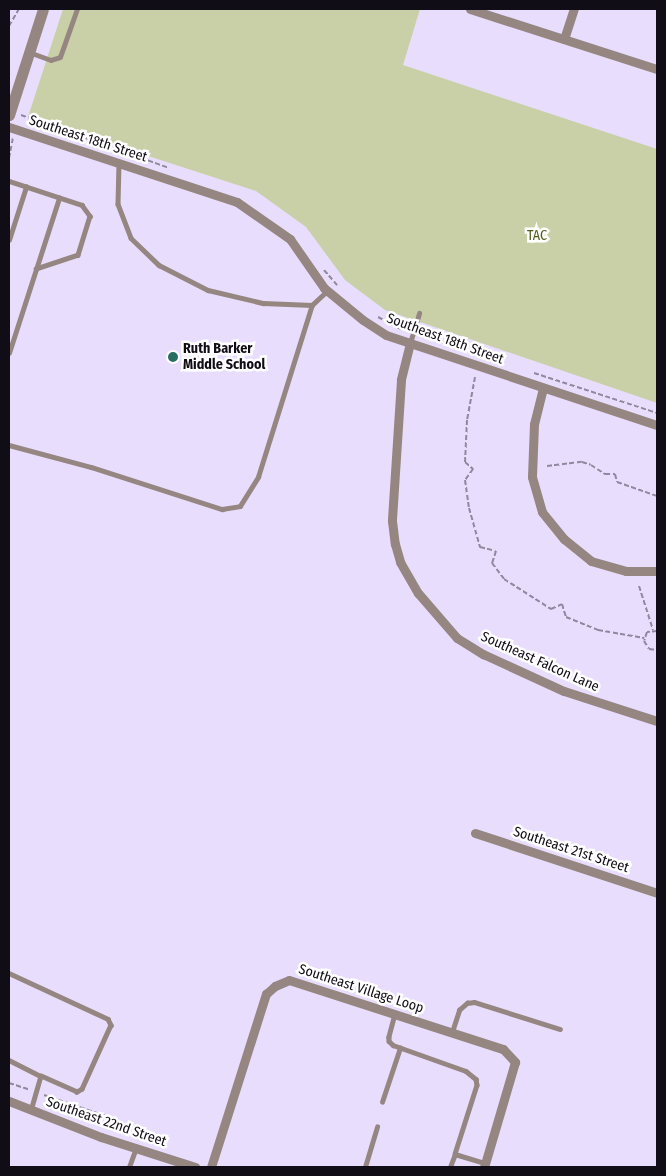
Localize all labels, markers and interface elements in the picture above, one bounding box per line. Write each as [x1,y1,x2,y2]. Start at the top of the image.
street label: Southeast 18th Street [27,112,149,166]
park label: TAC [527,228,547,244]
street label: Southeast 18th Street [384,310,506,368]
place label: Ruth Barker Middle School [183,341,265,374]
marker: Ruth Barker Middle School [167,351,179,363]
street label: Southeast Falcon Lane [478,628,602,696]
street label: Southeast 21st Street [511,823,631,877]
street label: Southeast Village Loop [296,961,426,1017]
street label: Southeast 22nd Street [44,1094,168,1150]

